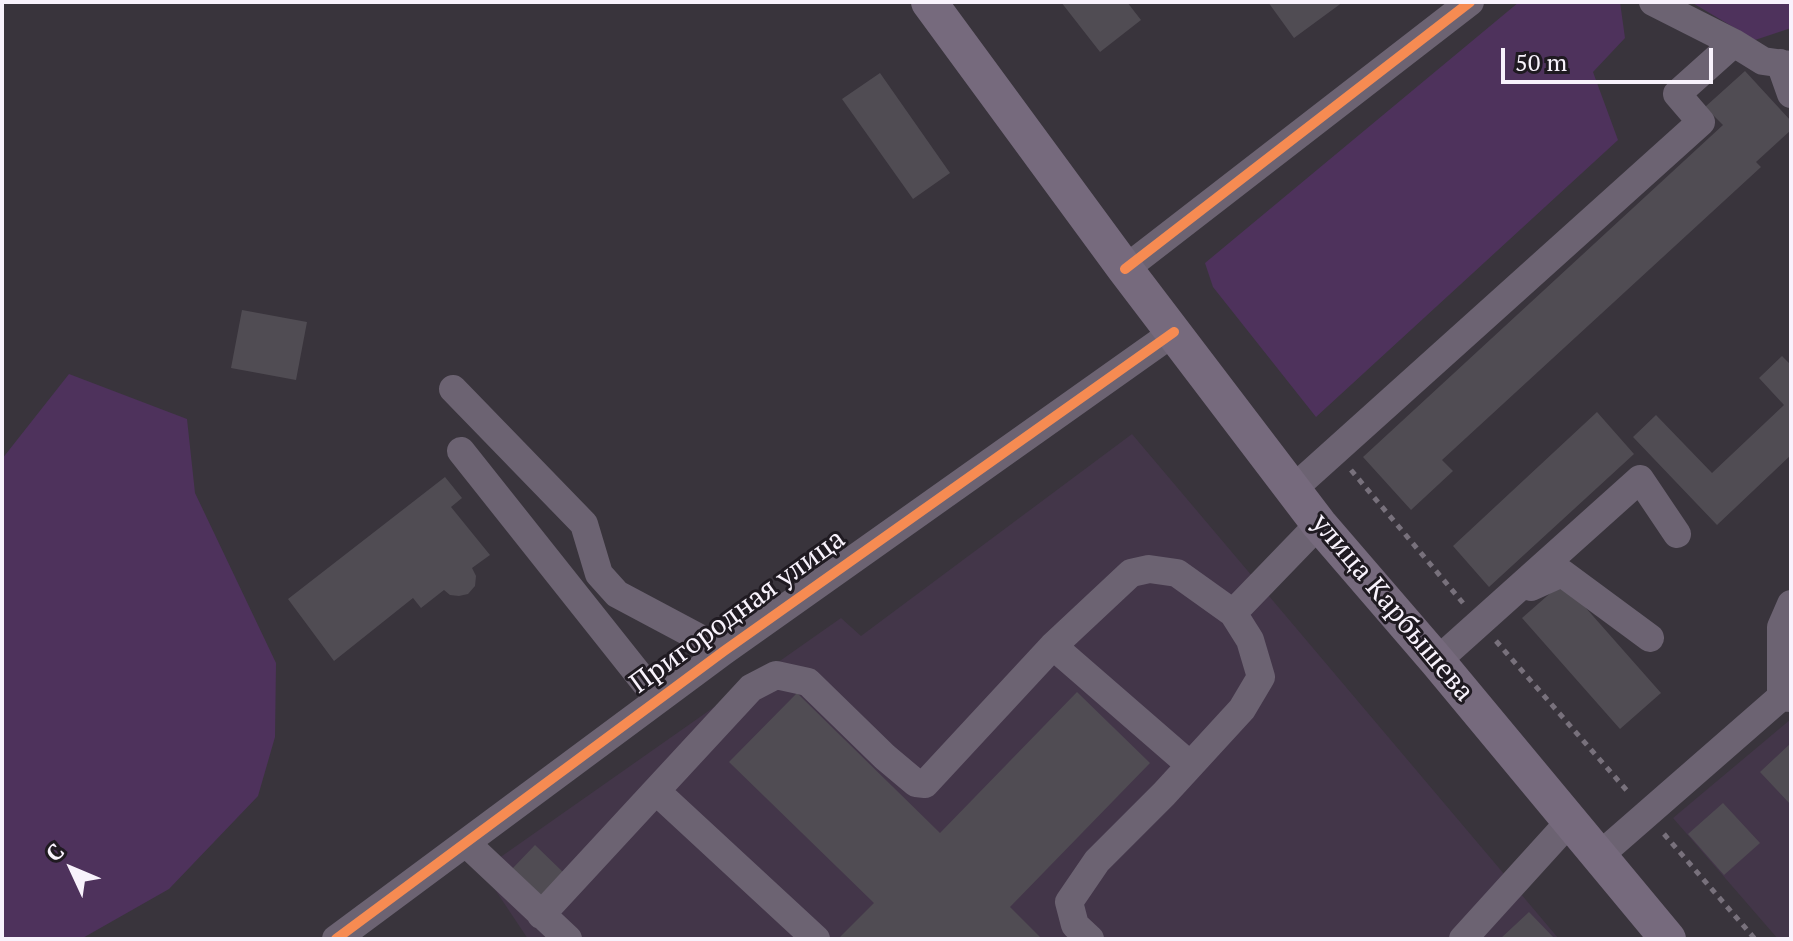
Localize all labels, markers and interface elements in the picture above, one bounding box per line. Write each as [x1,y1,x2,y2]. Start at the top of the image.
scale bar [1505,32,1717,82]
text: 50 m [1515,46,1567,78]
street label: улица Карбышева [1304,507,1480,709]
street label: Пригородная улица [624,523,852,701]
north arrow [32,829,112,909]
text: С [39,837,70,867]

